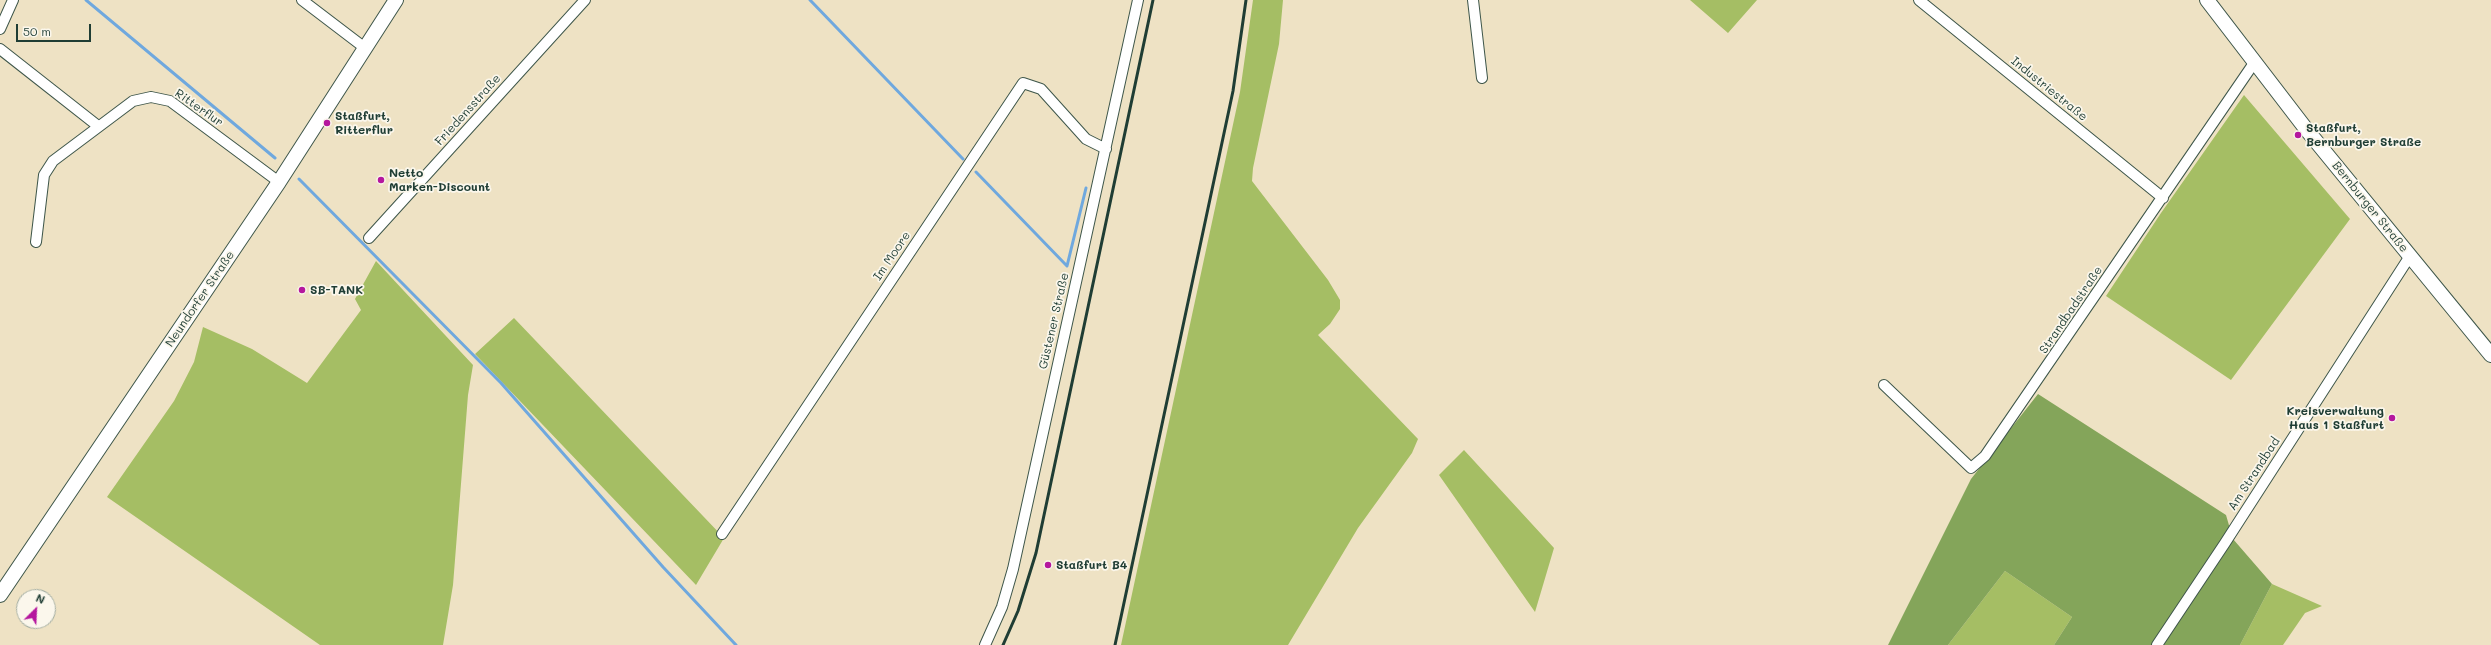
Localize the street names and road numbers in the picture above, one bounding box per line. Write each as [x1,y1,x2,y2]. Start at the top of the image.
street label: Industriestraße [2008,54,2090,124]
street label: Friedensstraße [432,71,504,149]
street label: Ritterflur [172,86,226,130]
street label: Bernburger Straße [2329,159,2411,255]
street label: Im Moore [870,229,914,283]
street label: Neundorfer Straße [162,248,238,350]
street label: Strandbadstraße [2036,264,2106,356]
street label: Güstener Straße [1036,271,1072,371]
street label: Am Strandbad [2225,435,2283,513]

